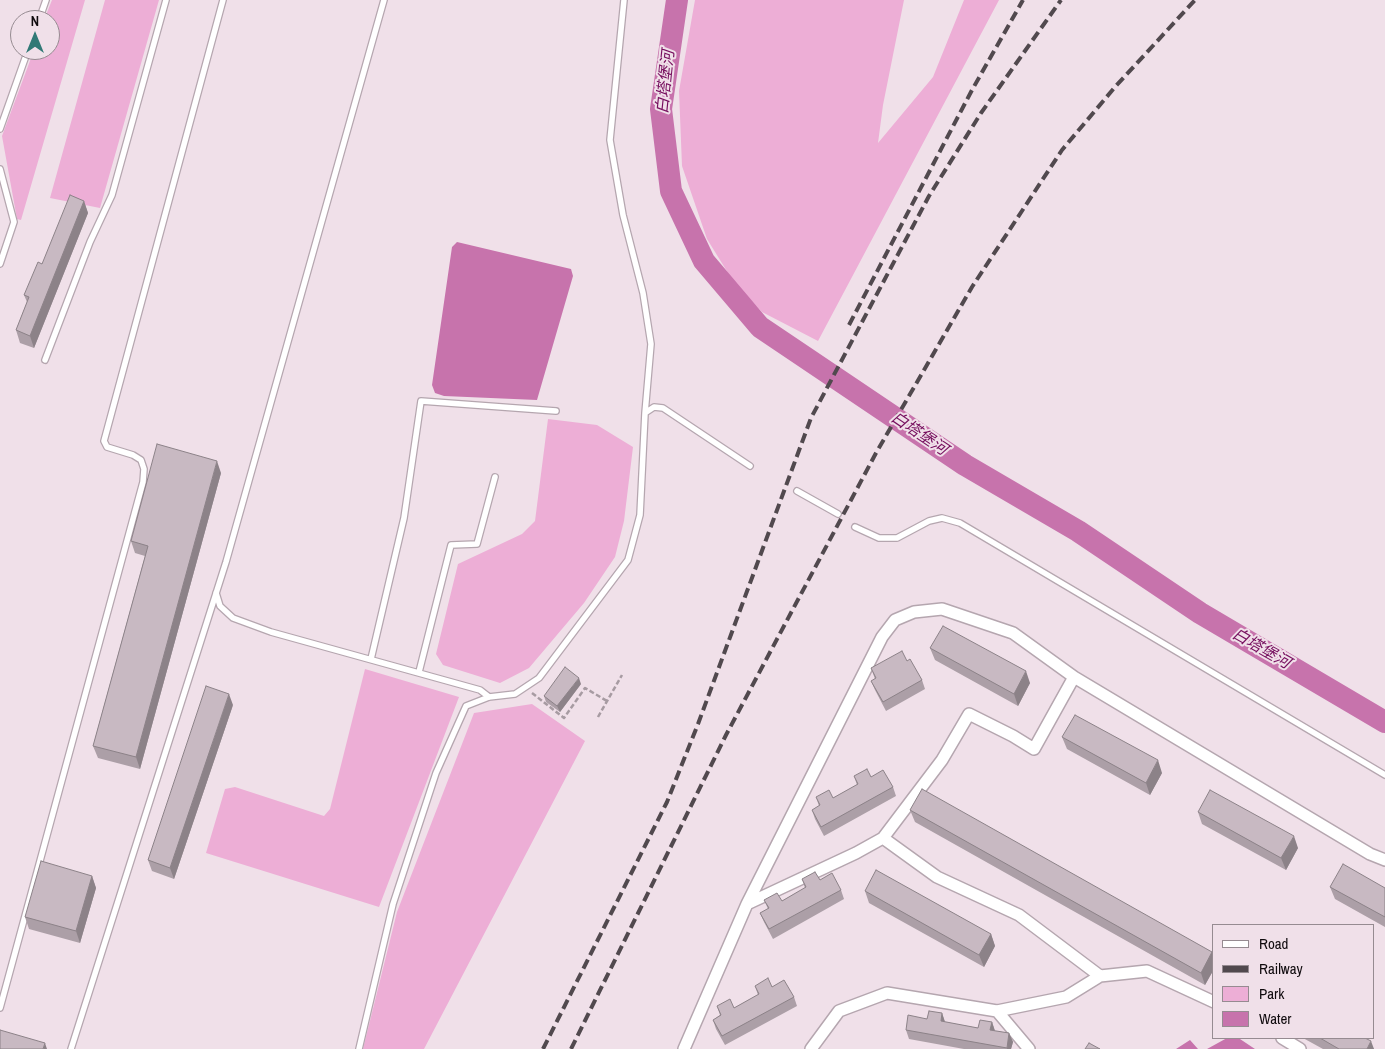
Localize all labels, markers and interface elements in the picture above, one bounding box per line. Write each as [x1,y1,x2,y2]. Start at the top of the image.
north arrow [10,10,60,60]
text: N [31,12,39,30]
water label: 白塔堡河 [653,49,679,115]
water label: 白塔堡河 [887,408,951,460]
water label: 白塔堡河 [1228,625,1294,673]
legend [1212,924,1375,1039]
text: Road [1259,933,1288,954]
text: Railway [1259,958,1303,979]
text: Park [1259,983,1284,1004]
text: Water [1259,1008,1291,1029]

